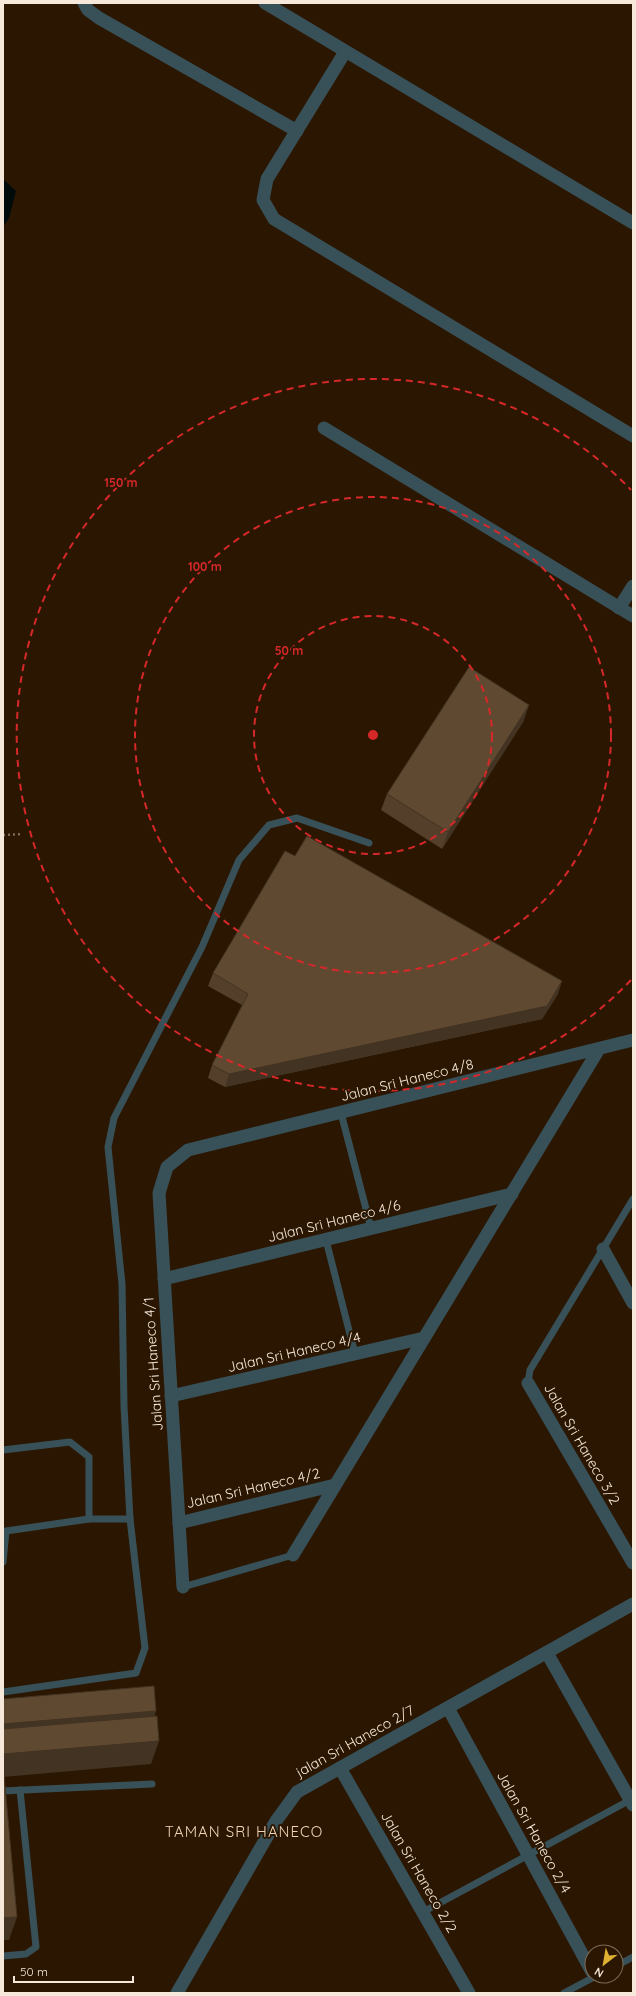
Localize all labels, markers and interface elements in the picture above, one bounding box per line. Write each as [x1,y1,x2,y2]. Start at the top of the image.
text: 150 m [104,475,138,490]
text: 100 m [188,559,222,574]
text: 50 m [275,643,303,658]
centre of rings [366,728,380,742]
street label: Jalan Sri Haneco 4/8 [339,1055,475,1105]
street label: Jalan Sri Haneco 4/6 [266,1196,403,1246]
street label: Jalan Sri Haneco 4/1 [139,1296,167,1432]
street label: Jalan Sri Haneco 4/4 [226,1328,362,1376]
street label: Jalan Sri Haneco 3/2 [540,1380,624,1508]
street label: Jalan Sri Haneco 4/2 [184,1464,322,1512]
street label: jalan Sri Haneco 2/7 [292,1701,417,1781]
street label: Jalan Sri Haneco 2/4 [493,1768,575,1896]
street label: Jalan Sri Haneco 2/2 [377,1808,461,1936]
district label: TAMAN SRI HANECO [165,1822,323,1841]
north arrow [584,1944,624,1984]
scale bar [14,1958,133,1984]
text: 50 m [20,1964,48,1979]
text: N [592,1964,606,1981]

